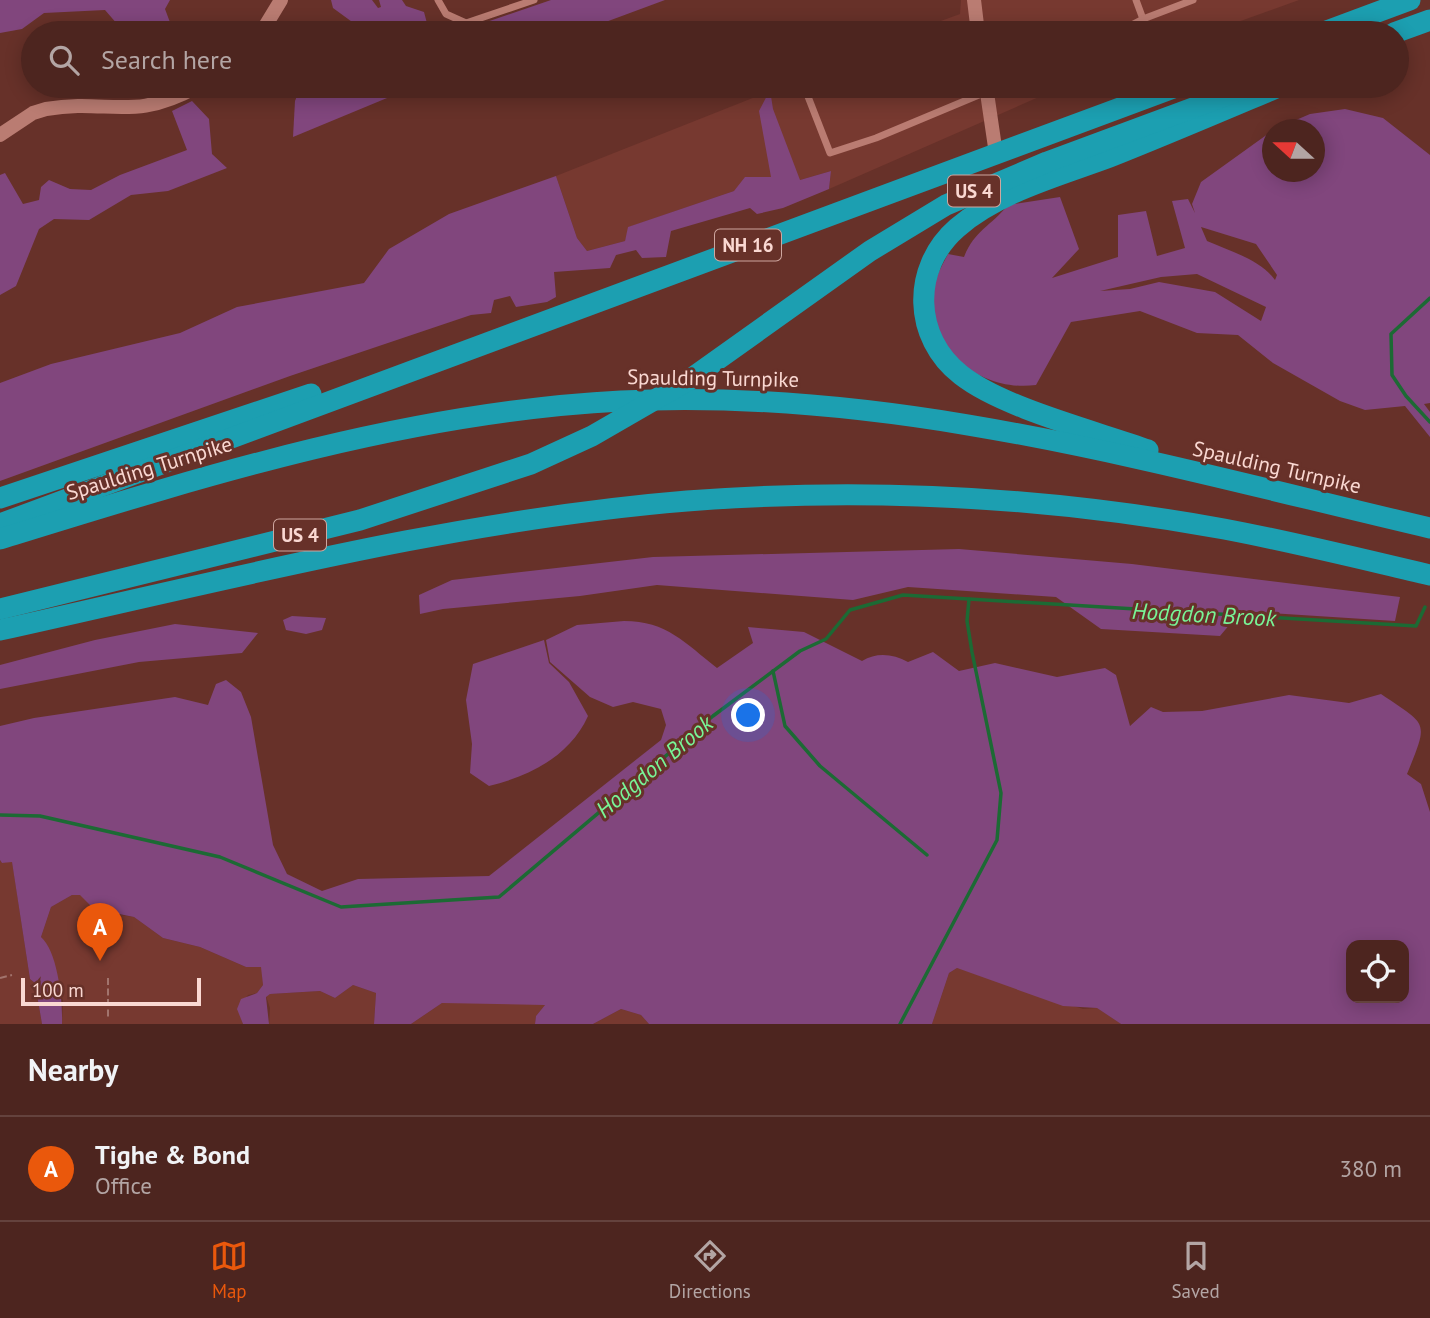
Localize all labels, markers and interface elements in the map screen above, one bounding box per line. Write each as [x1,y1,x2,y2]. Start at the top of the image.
search box [21,21,1409,98]
icon: search [45,41,83,79]
text: Search here [101,43,232,76]
north arrow [1262,119,1325,182]
road number: US 4 [948,176,1000,206]
road number: NH 16 [715,230,781,260]
street label: Spaulding Turnpike [627,363,799,393]
street label: Spaulding Turnpike [63,430,235,506]
street label: Spaulding Turnpike [1190,435,1364,499]
road number: US 4 [274,520,326,550]
water label: Hodgdon Brook [1131,596,1278,632]
your location [731,698,765,732]
water label: Hodgdon Brook [589,707,720,823]
pin: A [77,903,123,961]
map controls [1346,940,1409,1003]
button: locate [1346,940,1409,1003]
scale bar [21,975,201,1007]
text: 100 m [32,978,84,1002]
text: Nearby [28,1050,118,1089]
text: Tighe & Bond [95,1138,250,1171]
text: A [44,1154,58,1183]
text: 380 m [1340,1154,1402,1183]
text: Office [95,1171,152,1200]
tab: Map [210,1237,248,1303]
tab: Directions [669,1237,751,1303]
tab: Saved [1171,1237,1220,1303]

